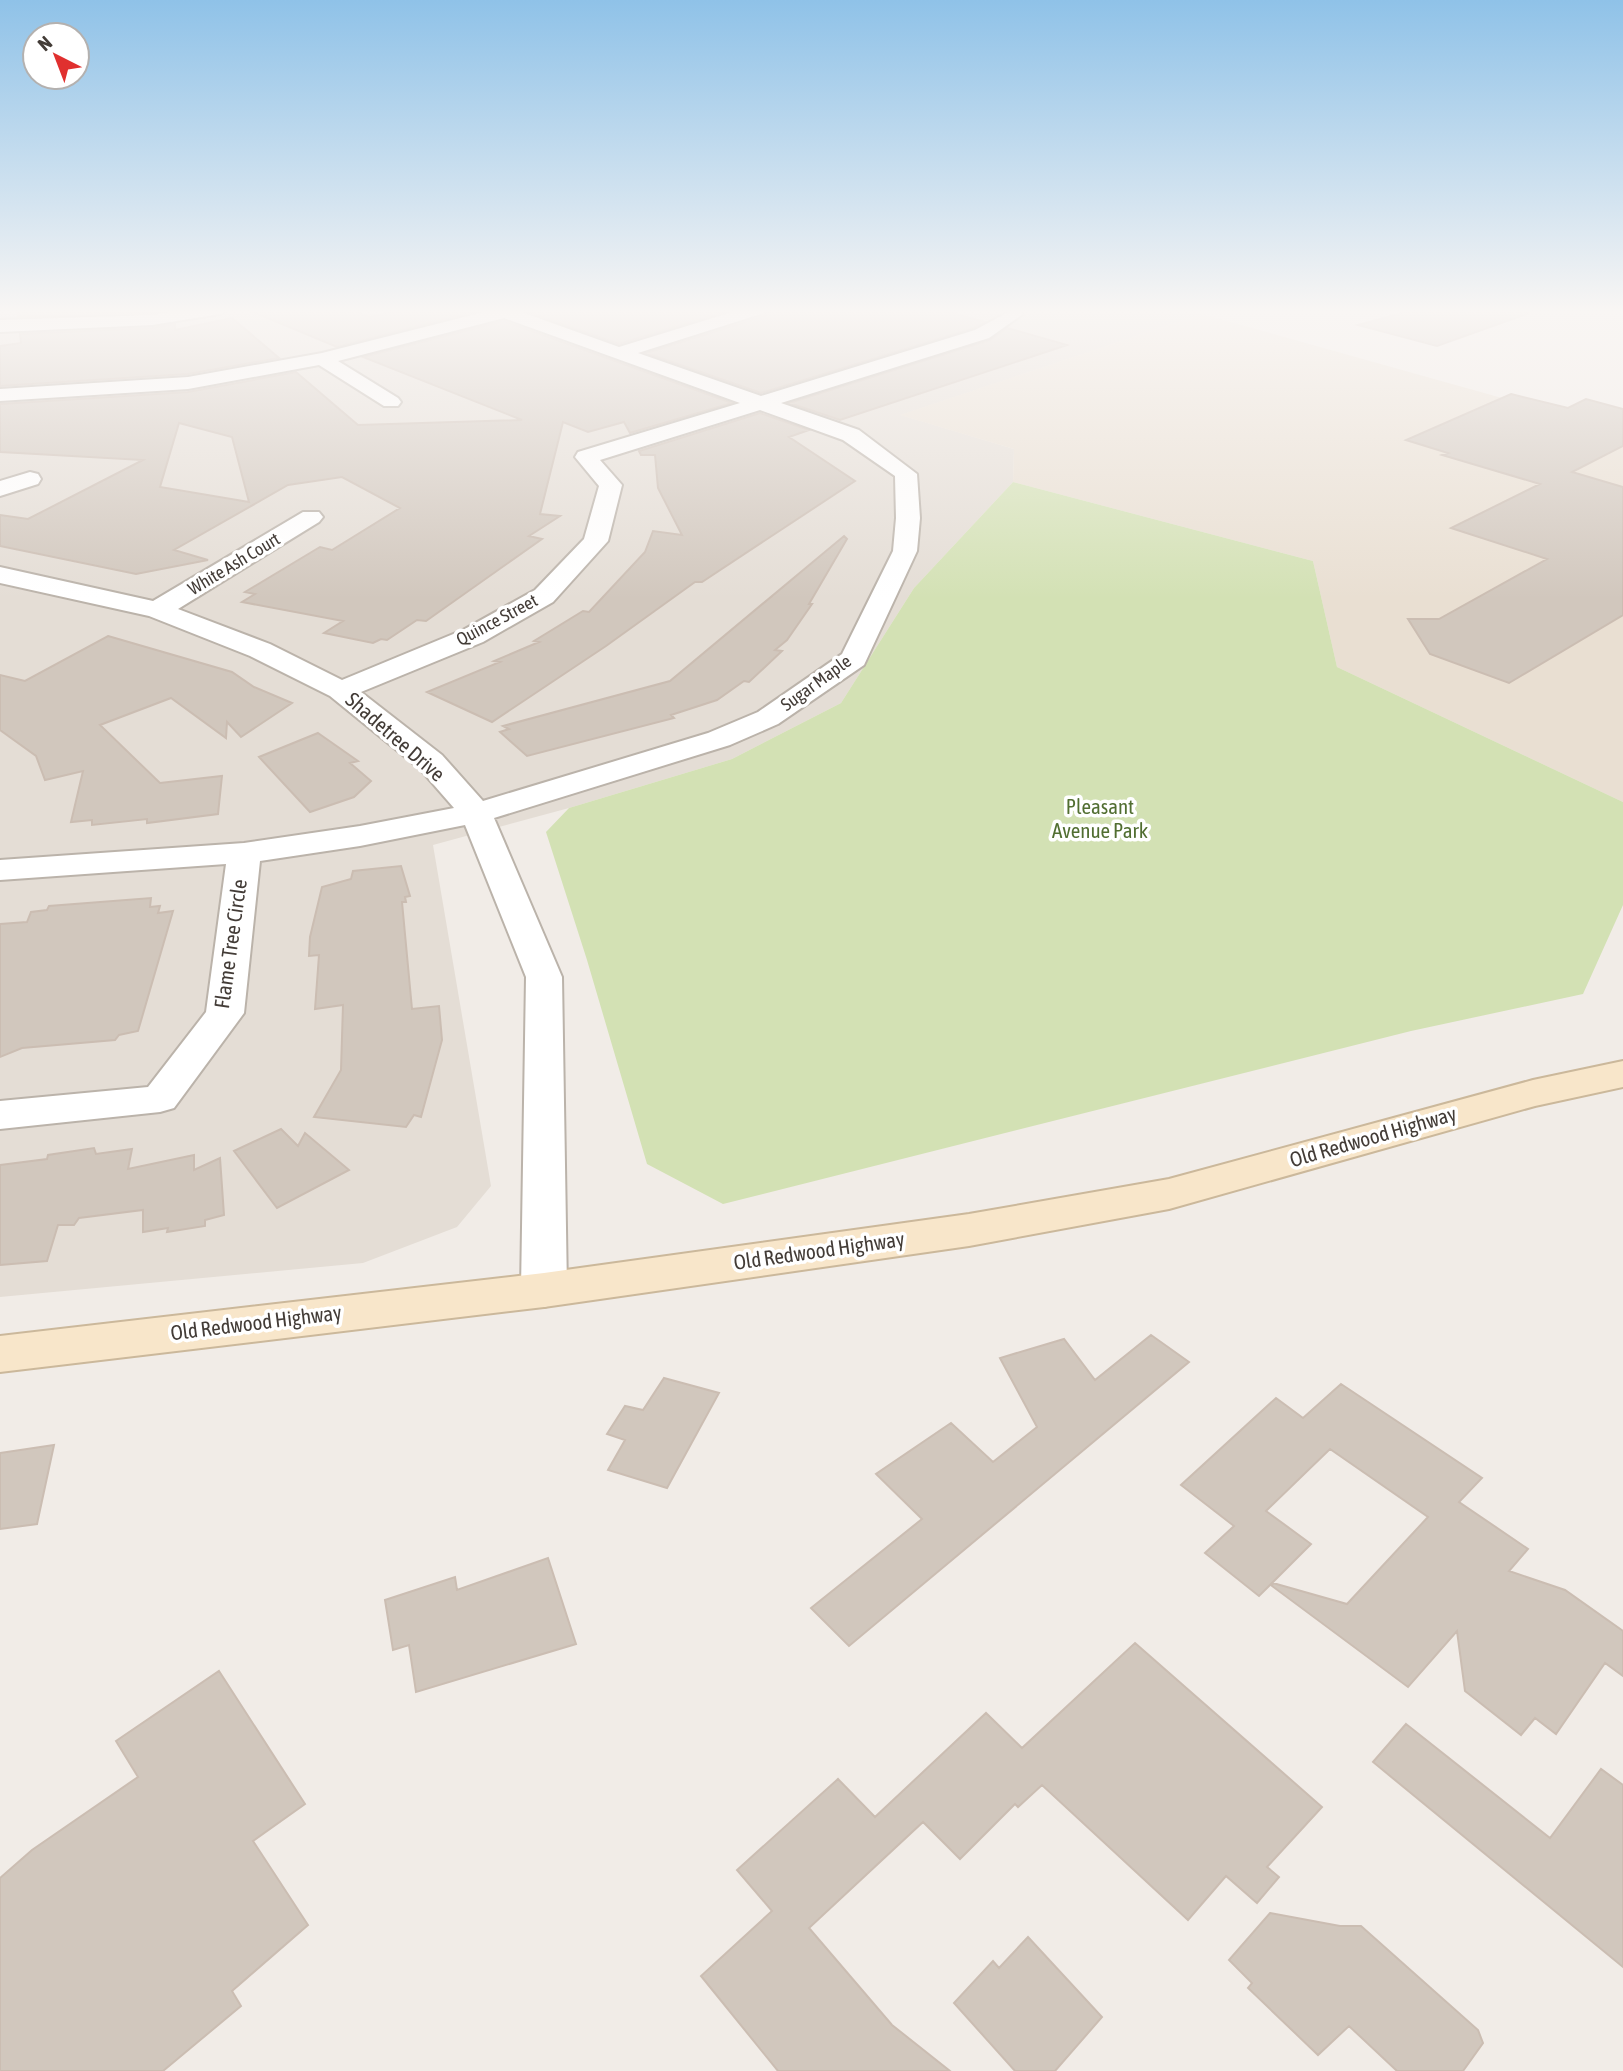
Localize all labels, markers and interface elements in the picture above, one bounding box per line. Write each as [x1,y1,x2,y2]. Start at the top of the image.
north arrow [21,21,91,91]
text: N [33,31,56,55]
street label: White Ash Court [184,528,284,599]
street label: Quince Street [453,589,541,650]
street label: Sugar Maple [777,650,855,715]
street label: Shadetree Drive [341,687,450,786]
park label: Pleasant Avenue Park [1052,794,1148,842]
street label: Flame Tree Circle [209,878,251,1010]
street label: Old Redwood Highway [1287,1101,1459,1171]
street label: Old Redwood Highway [732,1226,906,1274]
street label: Old Redwood Highway [169,1300,343,1344]

